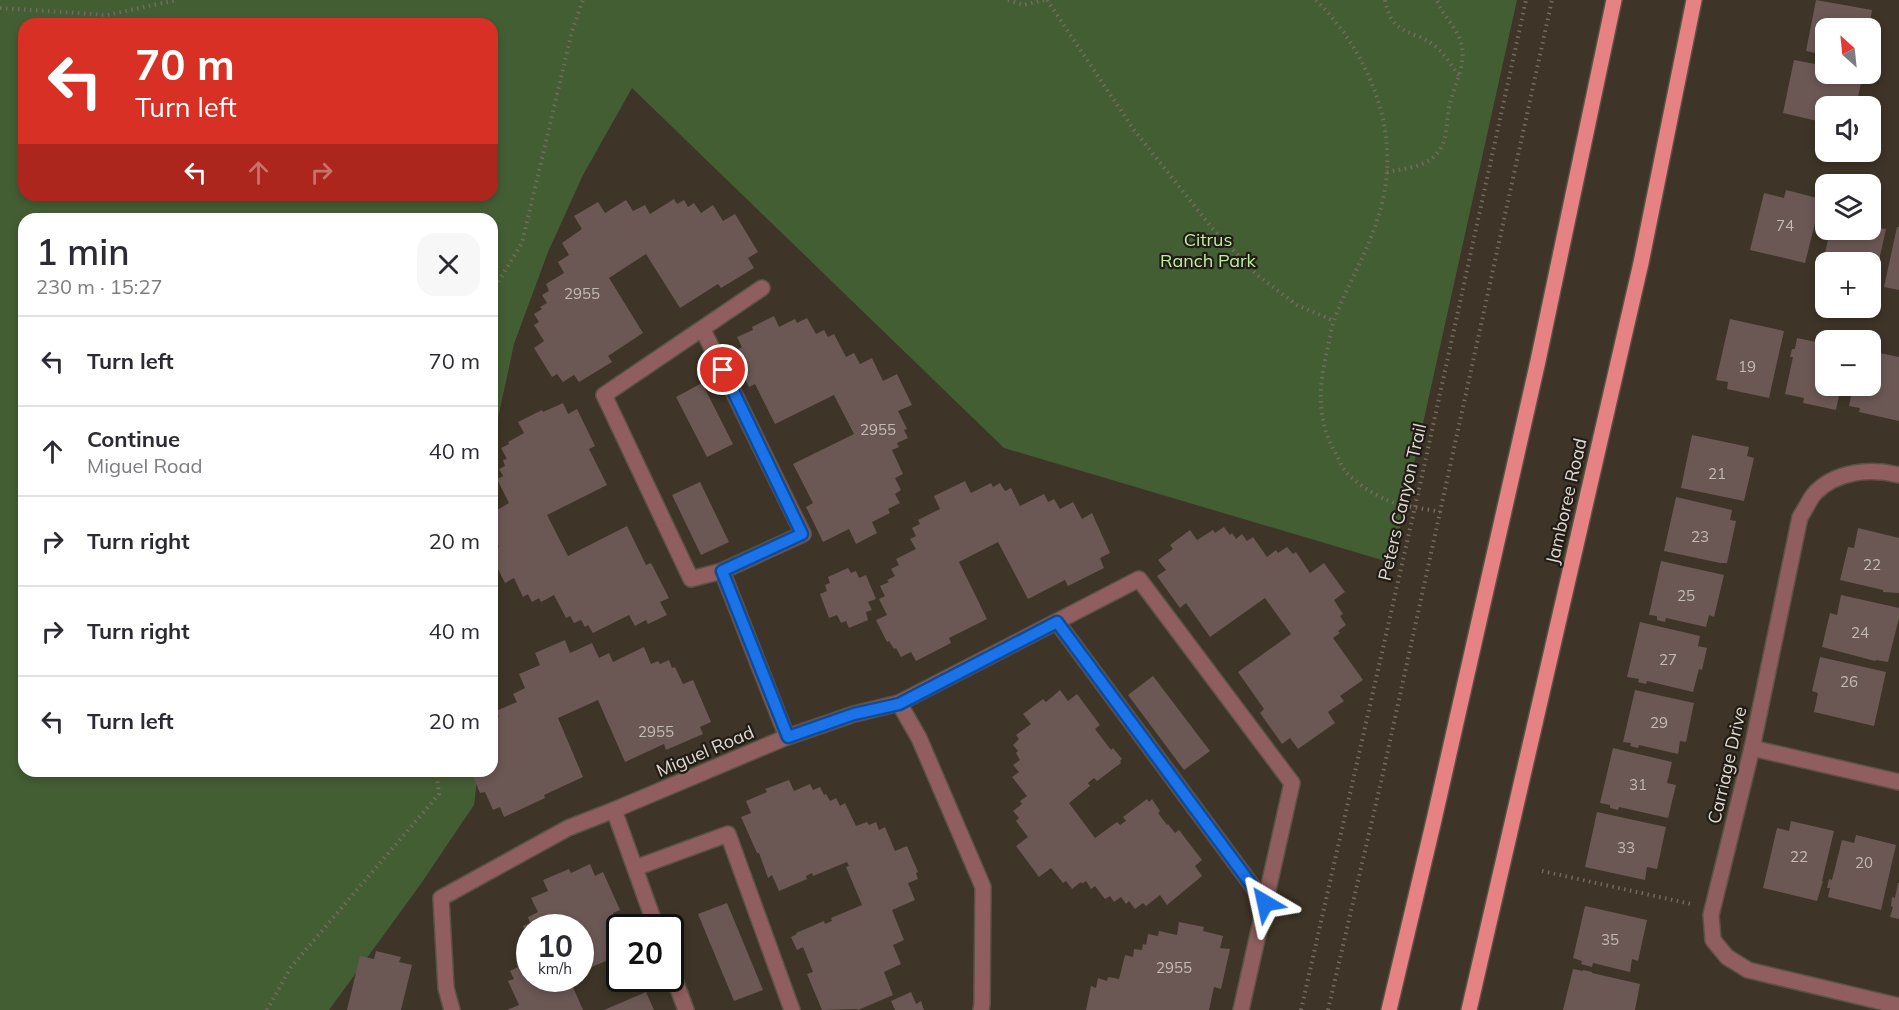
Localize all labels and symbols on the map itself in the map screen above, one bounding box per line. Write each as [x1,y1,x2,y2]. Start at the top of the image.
north arrow [1815,18,1881,84]
house number: 74 [1776,216,1794,235]
park label: Citrus Ranch Park [1160,228,1257,272]
house number: 2955 [564,284,600,303]
pin [697,344,748,395]
house number: 19 [1738,357,1756,376]
house number: 2955 [860,420,896,439]
street label: Peters Canyon Trail [1373,421,1431,583]
street label: Jamboree Road [1540,436,1592,566]
house number: 21 [1708,464,1726,483]
house number: 23 [1691,527,1709,546]
house number: 22 [1863,555,1881,574]
house number: 25 [1677,586,1695,605]
house number: 24 [1851,623,1869,642]
house number: 27 [1659,650,1677,669]
house number: 26 [1840,672,1858,691]
street label: Carriage Drive [1702,704,1752,826]
house number: 29 [1650,713,1668,732]
street label: Miguel Road [653,720,757,782]
house number: 2955 [638,722,674,741]
house number: 31 [1629,775,1647,794]
house number: 33 [1617,838,1635,857]
house number: 22 [1790,847,1808,866]
house number: 20 [1855,853,1873,872]
position arrow [1233,871,1297,935]
speed limit sign: 20 [606,914,684,992]
house number: 35 [1601,930,1619,949]
house number: 2955 [1156,958,1192,977]

